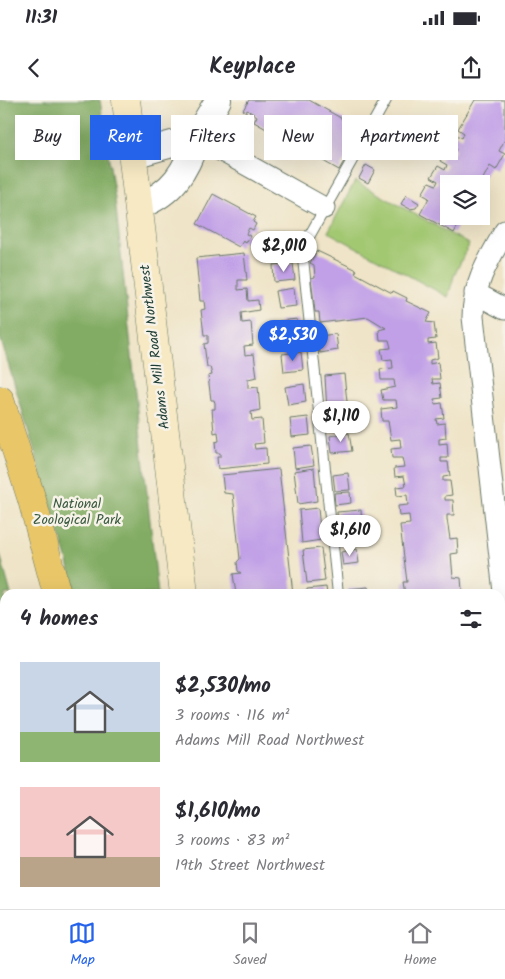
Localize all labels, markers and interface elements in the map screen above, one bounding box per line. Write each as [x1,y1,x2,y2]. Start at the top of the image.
text: 11:31 [25,3,57,33]
text: Keyplace [210,50,295,85]
icon: back [20,54,48,82]
icon: share [457,54,485,82]
chip: Buy [15,115,80,160]
chip: Rent [90,115,161,160]
chip: Filters [171,115,254,160]
chip: New [264,115,332,160]
chip: Apartment [342,115,458,160]
map controls [440,175,490,225]
button: layers [440,175,490,225]
pin: $2,010 [243,230,325,273]
text: $2,010 [262,234,306,259]
street label: Adams Mill Road Northwest [134,263,176,431]
pin: $2,530 [252,320,334,362]
text: $2,530 [269,323,317,348]
pin: $1,110 [300,400,382,443]
text: $1,110 [323,404,359,429]
park label: National Zoological Park [33,493,122,531]
pin: $1,610 [309,514,391,557]
text: $1,610 [330,518,370,543]
text: 4 homes [20,603,98,636]
icon: filters [457,605,485,633]
text: $2,530/mo [175,670,271,703]
icon: home [60,682,120,742]
text: 3 rooms · 116 m² [175,703,290,728]
text: Adams Mill Road Northwest [175,728,365,753]
text: $1,610/mo [175,795,260,828]
icon: home [60,807,120,867]
text: 3 rooms · 83 m² [175,828,289,853]
text: 19th Street Northwest [175,853,325,878]
tab: Map [68,919,96,971]
tab: Saved [233,919,267,971]
tab: Home [403,919,437,971]

